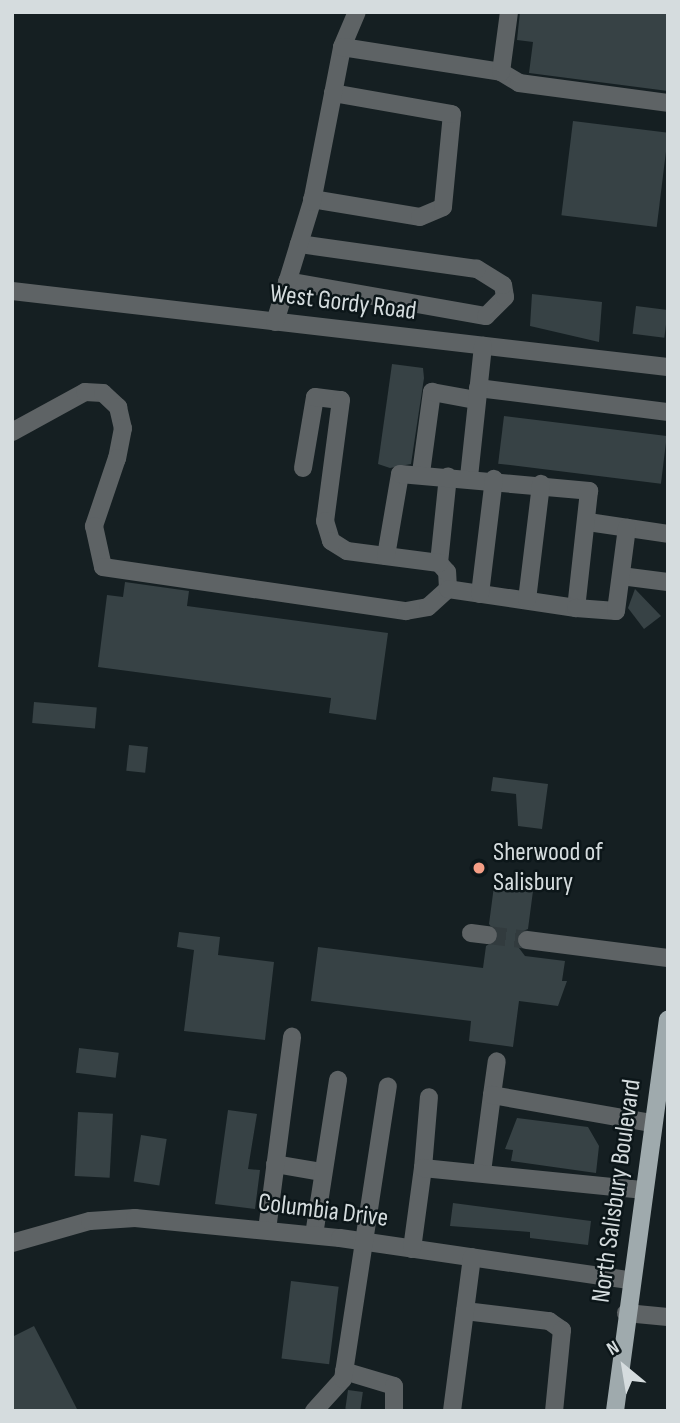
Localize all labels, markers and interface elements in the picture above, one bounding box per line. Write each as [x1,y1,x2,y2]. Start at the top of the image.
street label: West Gordy Road [268,279,418,327]
place label: Sherwood of Salisbury [493,837,603,898]
marker: Sherwood of Salisbury [471,860,487,876]
street label: North Salisbury Boulevard [586,1077,648,1305]
street label: Columbia Drive [256,1188,390,1234]
north arrow [589,1332,659,1402]
text: N [603,1336,623,1361]

